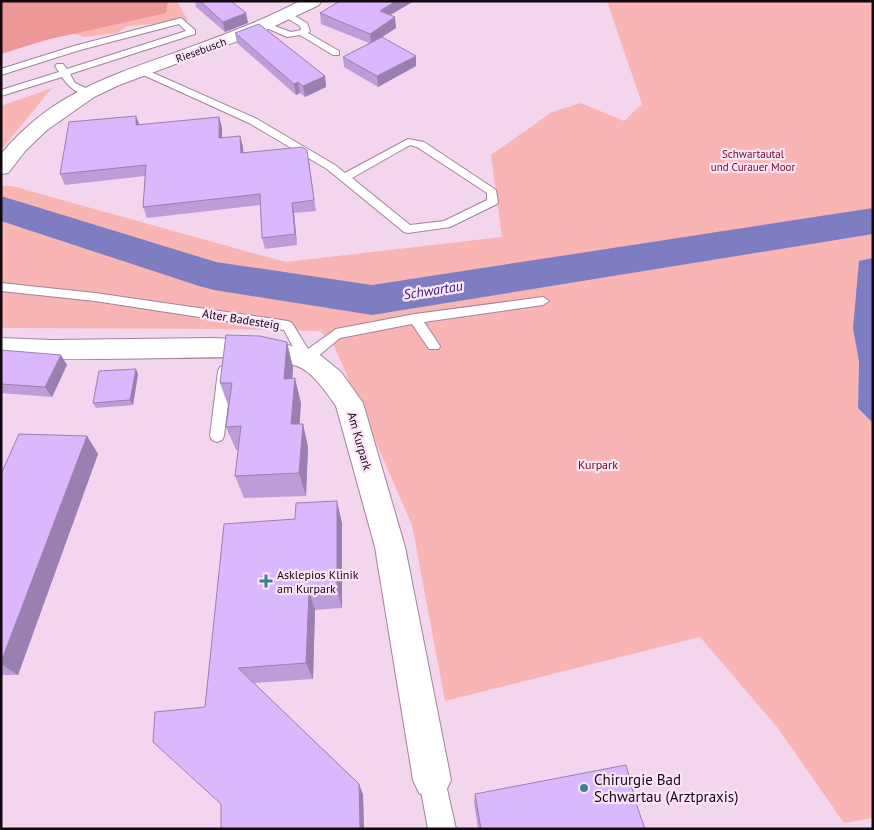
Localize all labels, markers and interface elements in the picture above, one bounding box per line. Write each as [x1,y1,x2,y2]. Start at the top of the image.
street label: Riesebusch [174,34,228,66]
park label: Schwartautal und Curauer Moor [711,147,795,174]
water label: Schwartau [402,276,464,304]
street label: Alter Badesteig [201,305,281,333]
street label: Am Kurpark [345,410,376,472]
park label: Kurpark [578,457,618,472]
place label: Asklepios Klinik am Kurpark [277,567,359,596]
marker: Asklepios Klinik am Kurpark [259,574,273,588]
place label: Chirurgie Bad Schwartau (Arztpraxis) [594,770,738,806]
marker: Chirurgie Bad Schwartau (Arztpraxis) [578,782,590,794]

